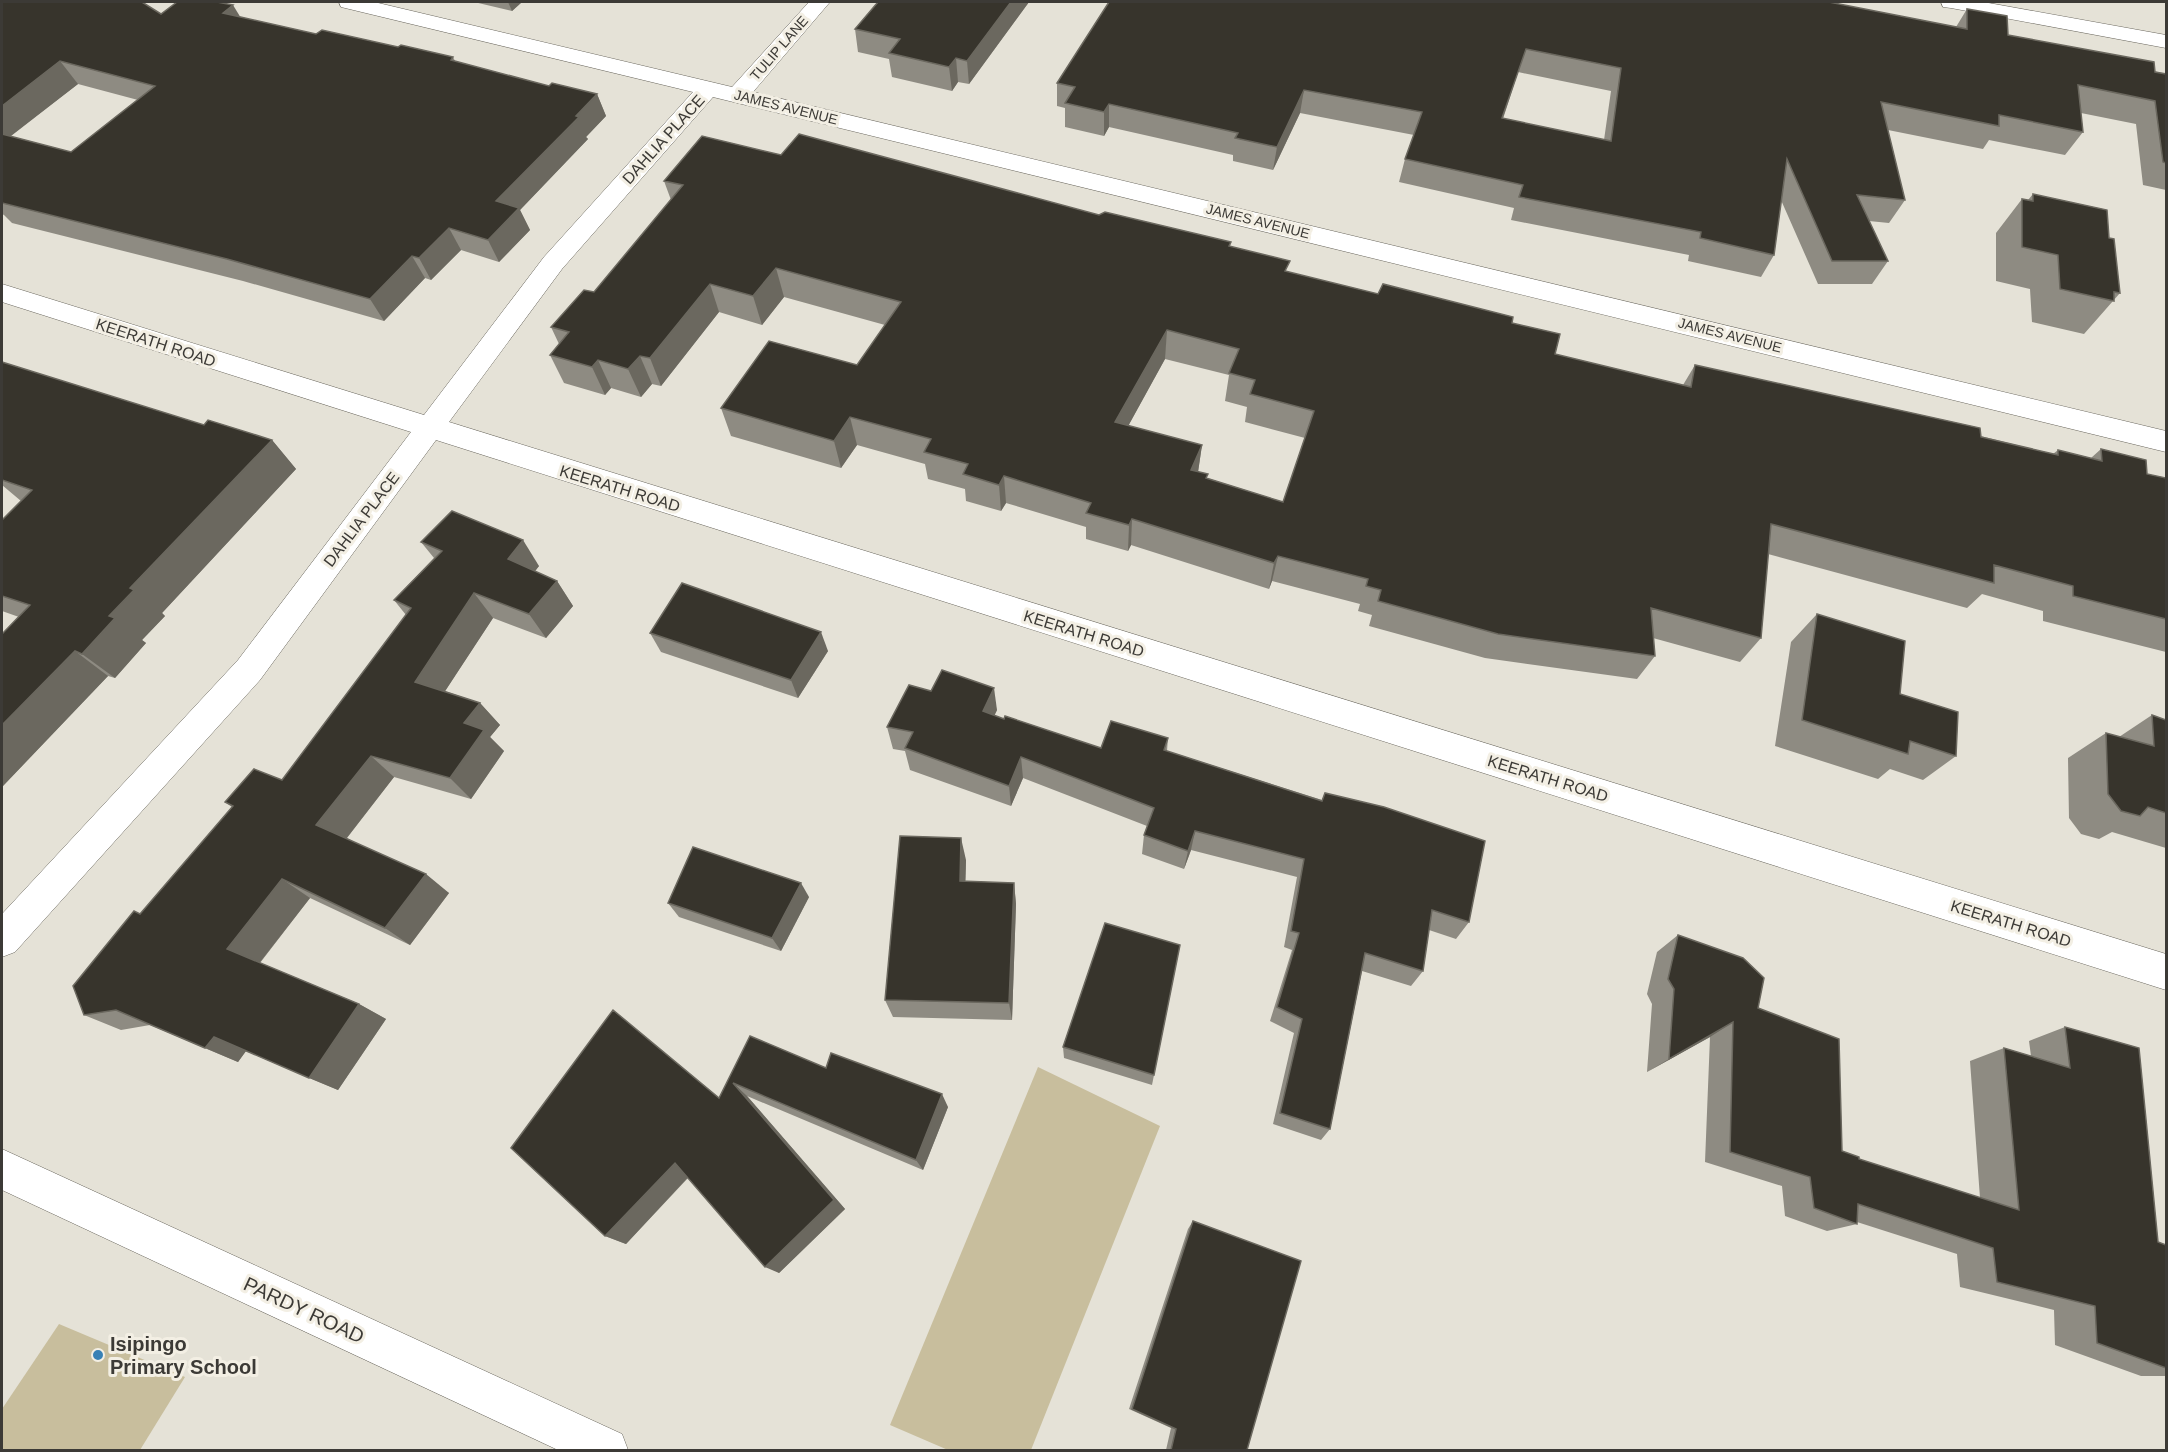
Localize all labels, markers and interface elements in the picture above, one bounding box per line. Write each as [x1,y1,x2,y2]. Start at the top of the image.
street label: TULIP LANE [747,13,811,83]
street label: JAMES AVENUE [732,86,840,128]
street label: DAHLIA PLACE [619,91,708,187]
street label: JAMES AVENUE [1204,200,1312,242]
street label: JAMES AVENUE [1676,314,1784,356]
street label: KEERATH ROAD [94,315,218,370]
street label: KEERATH ROAD [558,462,682,515]
street label: DAHLIA PLACE [320,469,402,570]
street label: KEERATH ROAD [1022,607,1146,660]
street label: KEERATH ROAD [1486,752,1610,805]
street label: KEERATH ROAD [1949,897,2073,950]
street label: PARDY ROAD [240,1272,368,1348]
place label: Isipingo Primary School [110,1333,257,1378]
marker: Isipingo Primary School [91,1348,105,1362]

